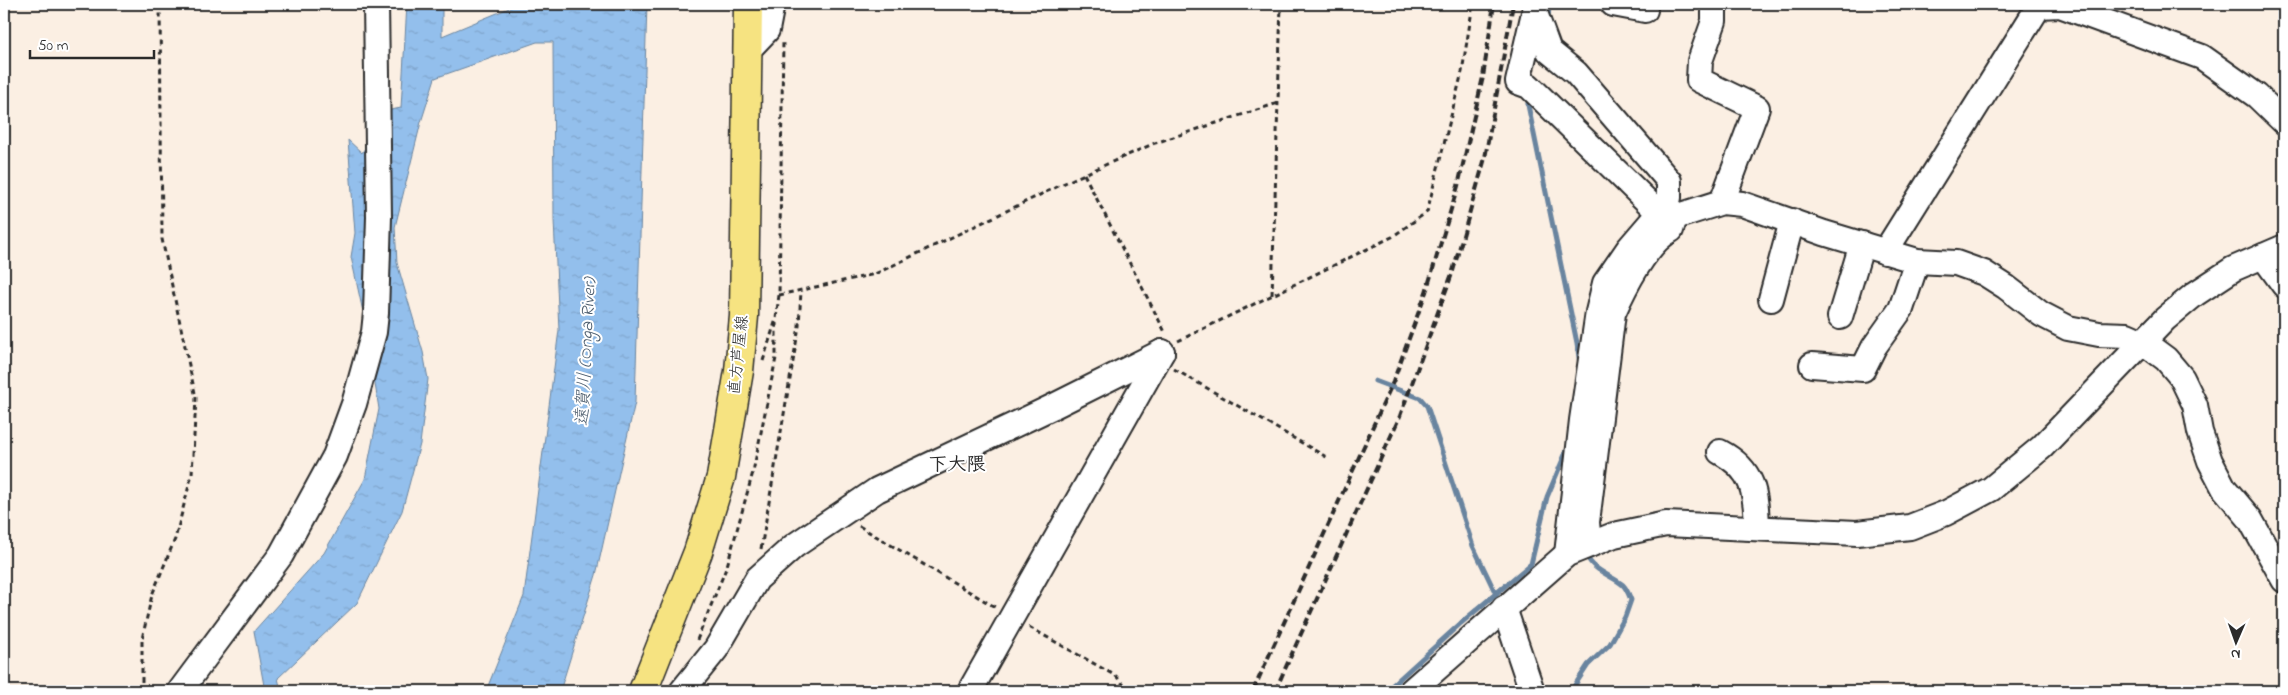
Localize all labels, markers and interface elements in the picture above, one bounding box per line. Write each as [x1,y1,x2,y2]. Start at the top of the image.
scale bar [30,28,154,60]
text: 50 m [38,35,69,57]
water label: 遠賀川 (Onga River) [570,275,604,427]
street label: 直方芦屋線 [723,314,755,396]
district label: 下大隈 [928,452,986,479]
north arrow [2210,618,2260,668]
text: N [2231,643,2241,664]

